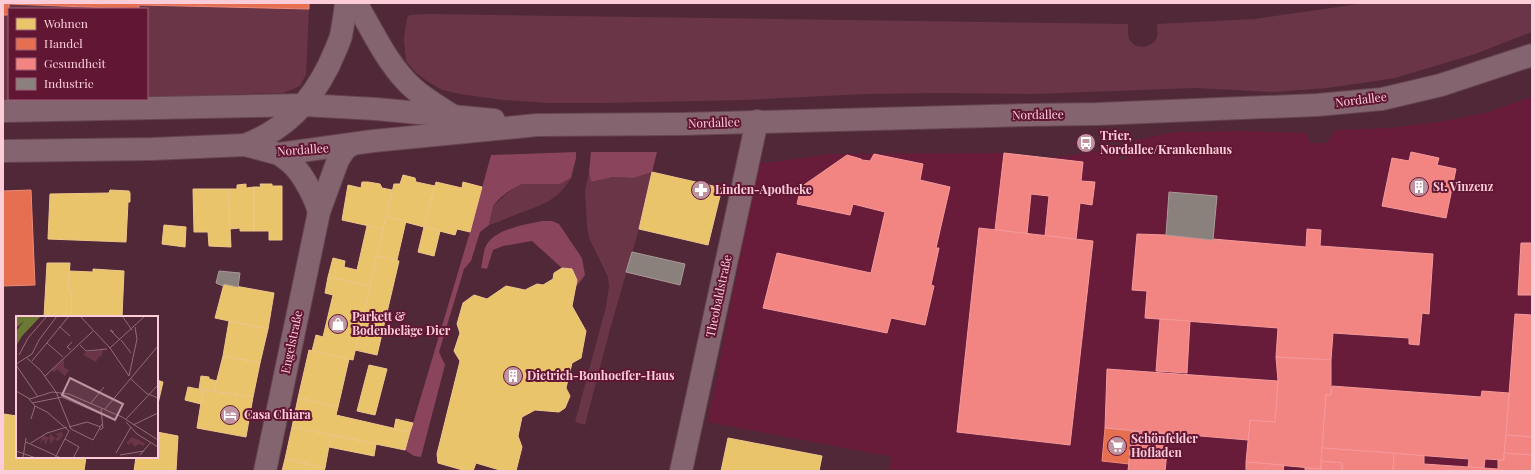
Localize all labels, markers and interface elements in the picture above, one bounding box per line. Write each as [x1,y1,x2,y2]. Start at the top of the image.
legend [8,8,148,100]
text: Wohnen [43,15,88,31]
text: Handel [44,35,83,51]
text: Gesundheit [44,55,107,71]
text: Industrie [44,75,94,91]
street label: Nordallee [1334,88,1388,110]
street label: Nordallee [1012,106,1064,122]
street label: Nordallee [688,113,740,131]
place label: Trier, Nordallee/Krankenhaus [1100,127,1233,157]
bus stop icon: Trier, Nordallee/Krankenhaus [1075,132,1097,154]
street label: Nordallee [277,139,329,159]
building icon: St. Vinzenz [1408,176,1430,198]
place label: St. Vinzenz [1433,178,1494,194]
pharmacy icon: Linden-Apotheke [690,179,712,201]
place label: Linden-Apotheke [715,181,812,197]
street label: Theobaldstraße [701,253,735,339]
place label: Parkett & Bodenbeläge Dier [352,308,451,338]
street label: Engelstraße [277,309,306,375]
shop icon: Parkett & Bodenbeläge Dier [327,313,349,335]
inset map [16,316,158,458]
building icon: Dietrich-Bonhoeffer-Haus [502,365,524,387]
place label: Dietrich-Bonhoeffer-Haus [527,367,675,383]
hotel icon: Casa Chiara [219,404,241,426]
place label: Casa Chiara [244,406,312,422]
place label: Schönfelder Hofladen [1131,430,1198,460]
supermarket icon: Schönfelder Hofladen [1106,435,1128,457]

